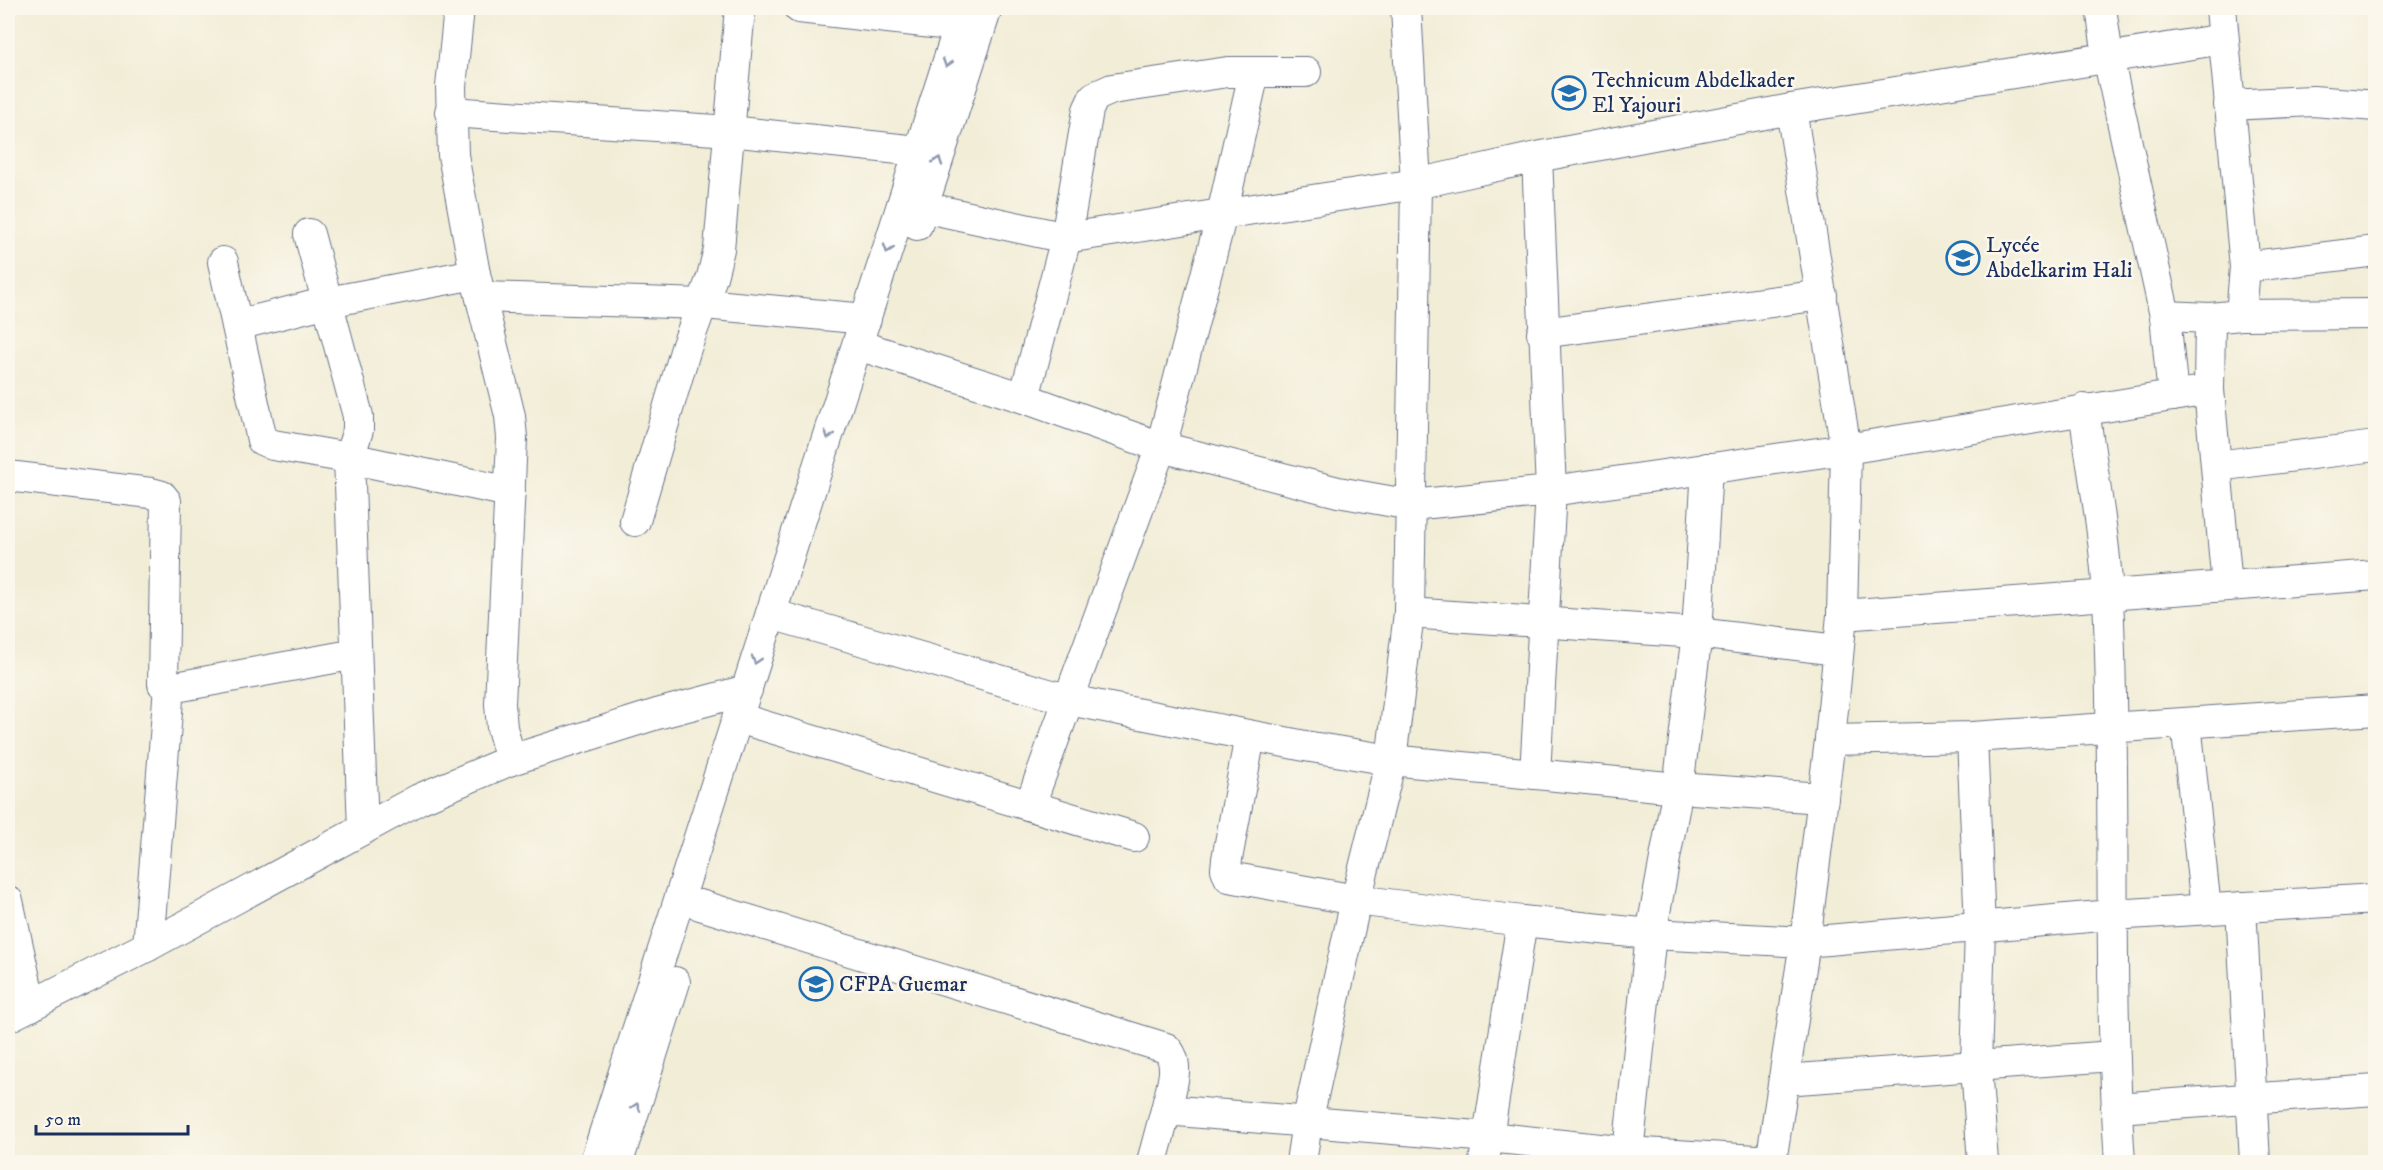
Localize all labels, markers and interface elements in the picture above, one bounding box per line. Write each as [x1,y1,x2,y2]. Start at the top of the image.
one-way arrow [942,57,954,68]
place label: Technicum Abdelkader El Yajouri [1592,67,1795,119]
school or university icon: Technicum Abdelkader El Yajouri [1551,75,1587,111]
one-way arrow [930,156,943,167]
place label: Lycée Abdelkarim Hali [1986,232,2132,284]
school or university icon: Lycée Abdelkarim Hali [1945,240,1981,276]
one-way arrow [882,243,895,254]
one-way arrow [824,429,836,440]
one-way arrow [751,654,763,665]
school or university icon: CFPA Guemar [798,966,834,1002]
place label: CFPA Guemar [839,971,968,998]
scale bar [36,1098,188,1136]
one-way arrow [628,1102,641,1113]
text: 50 m [45,1109,81,1131]

